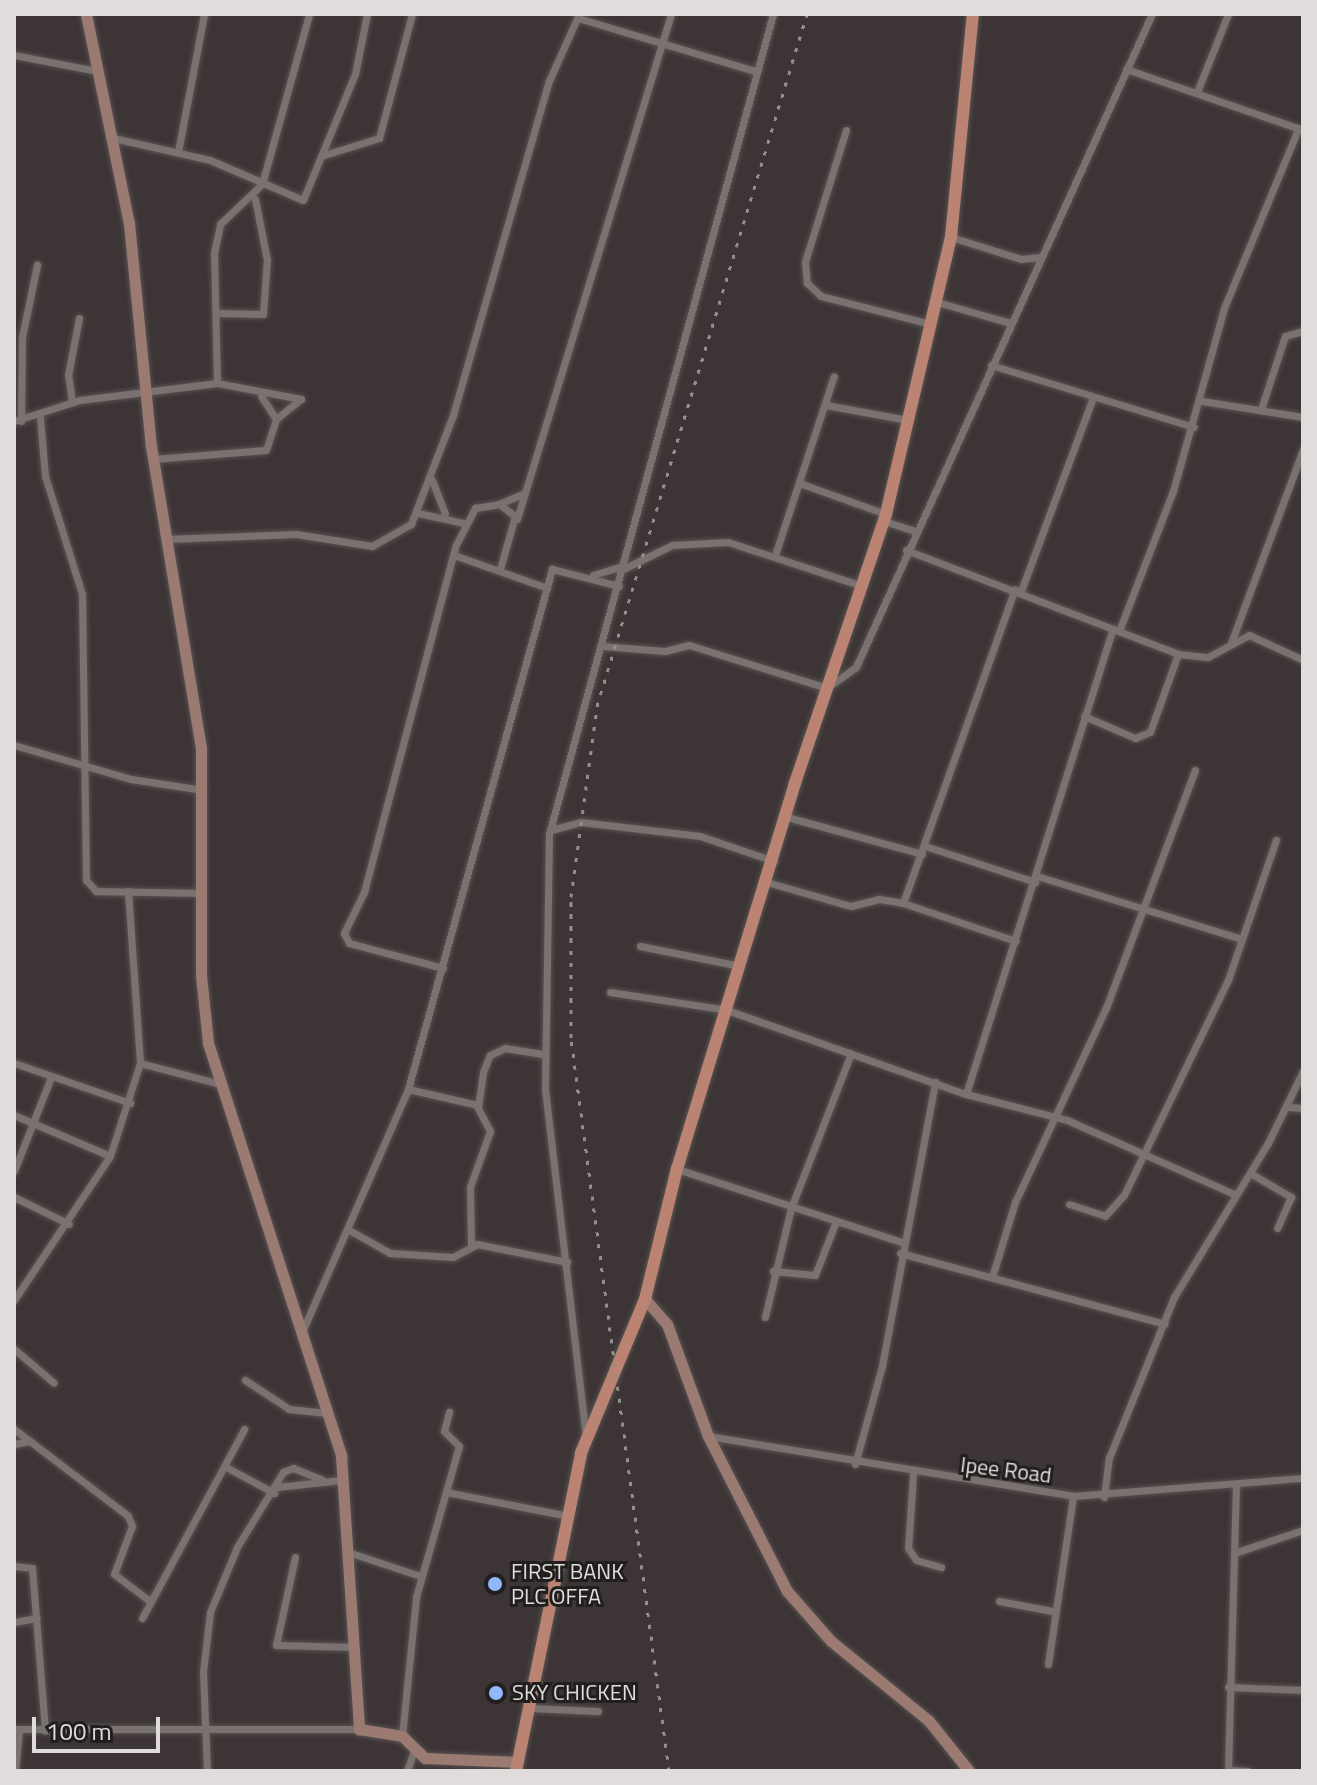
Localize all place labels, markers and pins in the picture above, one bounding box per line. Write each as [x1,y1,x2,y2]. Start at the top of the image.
place label: FIRST BANK PLC OFFA [511,1558,624,1610]
marker: FIRST BANK PLC OFFA [486,1575,504,1593]
place label: SKY CHICKEN [512,1680,637,1706]
marker: SKY CHICKEN [487,1684,505,1702]

